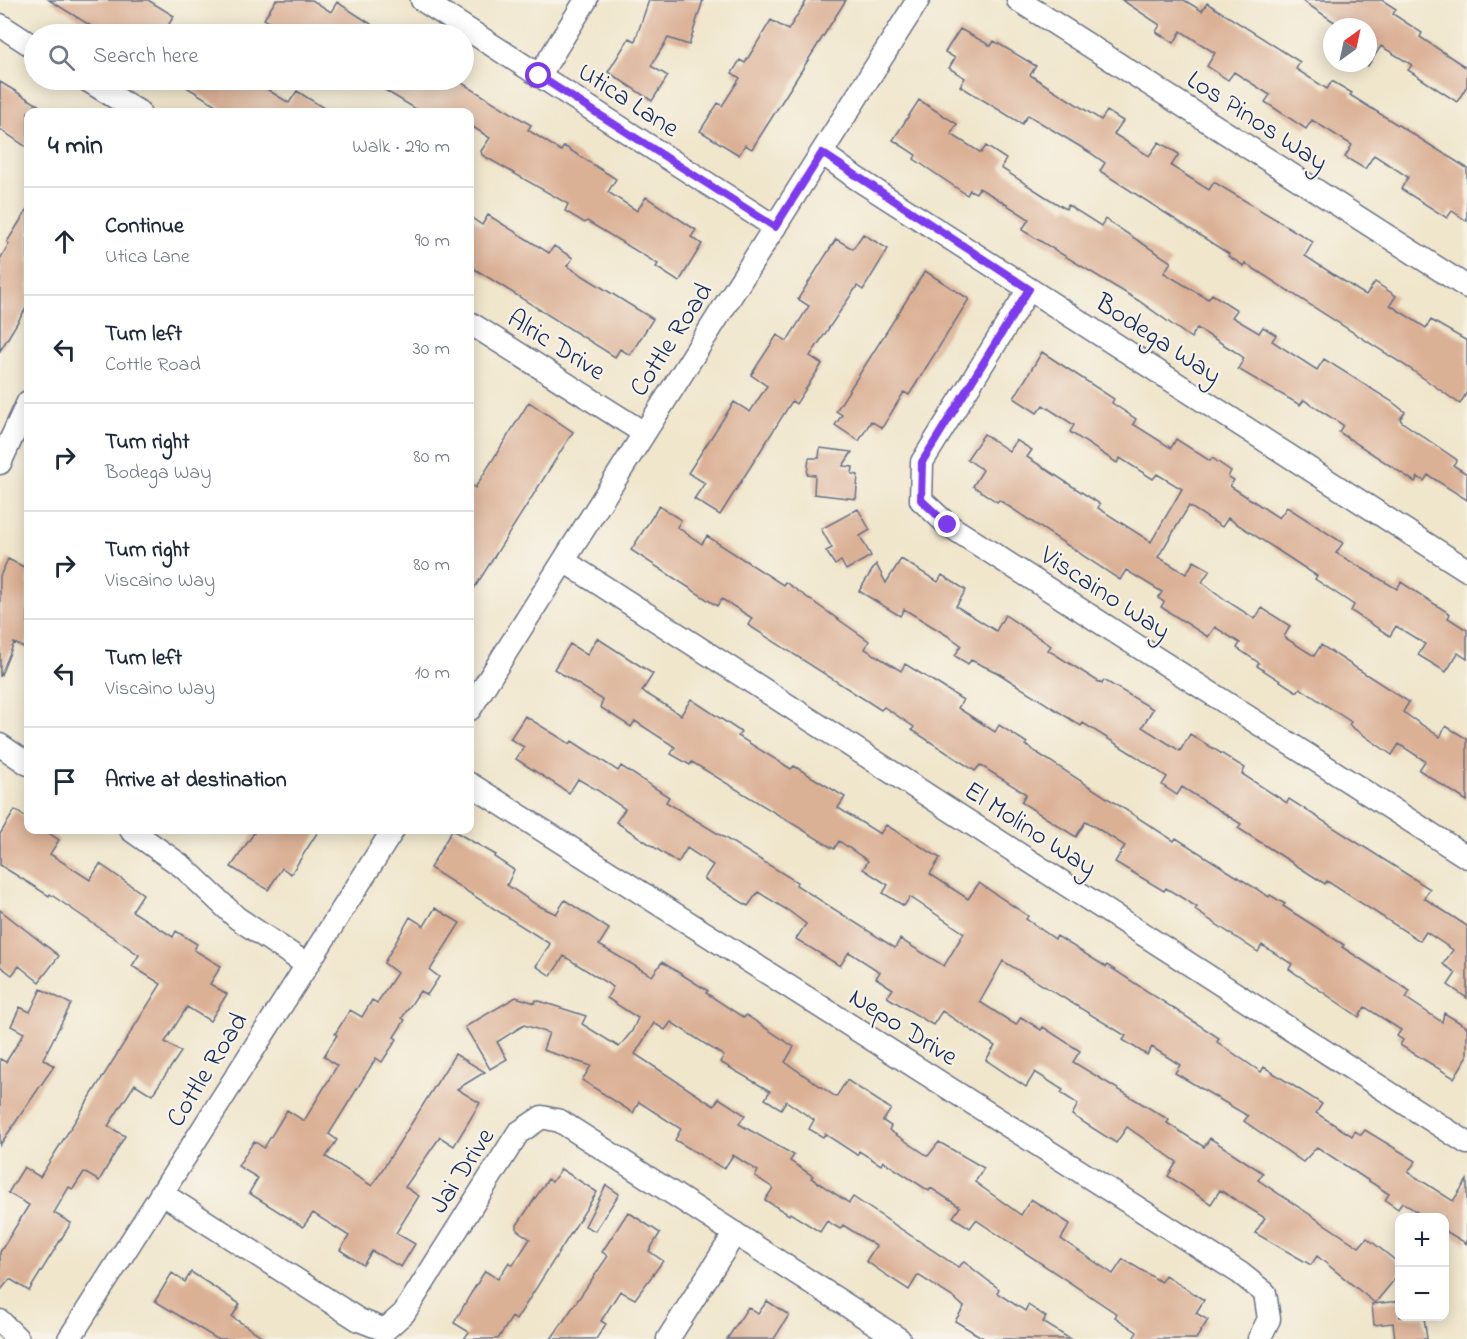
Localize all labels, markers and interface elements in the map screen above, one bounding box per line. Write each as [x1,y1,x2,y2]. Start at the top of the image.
north arrow [1323,18,1377,72]
search box [24,24,474,90]
icon: search [45,41,78,74]
text: Search here [93,41,198,73]
street label: Utica Lane [569,54,687,149]
route start [525,62,551,88]
street label: Los Pinos Way [1178,62,1335,183]
text: 4 min [48,128,103,166]
text: Walk · 290 m [352,133,450,162]
text: Continue [105,211,184,243]
icon: ahead [48,225,81,258]
text: 90 m [415,227,450,256]
text: Utica Lane [105,243,190,272]
street label: Cottle Road [621,276,724,405]
street label: Bodega Way [1086,284,1228,396]
street label: Alric Drive [499,301,613,392]
text: Turn left [105,319,182,351]
icon: left [48,333,81,366]
text: 30 m [413,335,450,364]
text: Cottle Road [105,351,201,380]
text: Turn right [105,427,190,459]
icon: right [48,441,81,474]
text: 80 m [413,443,450,472]
text: Bodega Way [105,459,211,488]
route end [934,511,960,537]
text: Turn right [105,535,190,567]
street label: Viscaino Way [1031,537,1178,651]
icon: right [48,549,81,582]
text: 80 m [413,551,450,580]
text: Viscaino Way [105,567,215,596]
text: Turn left [105,643,182,675]
icon: left [48,657,81,690]
text: 10 m [414,659,450,688]
text: Viscaino Way [105,675,215,704]
icon: arrive [48,765,81,798]
text: Arrive at destination [105,765,287,797]
street label: El Molino Way [956,773,1104,888]
street label: Nepo Drive [841,979,966,1078]
street label: Cottle Road [157,1005,259,1135]
street label: Jai Drive [421,1120,506,1222]
map controls [1395,1213,1449,1321]
button: + [1395,1213,1449,1267]
button: − [1395,1267,1449,1321]

